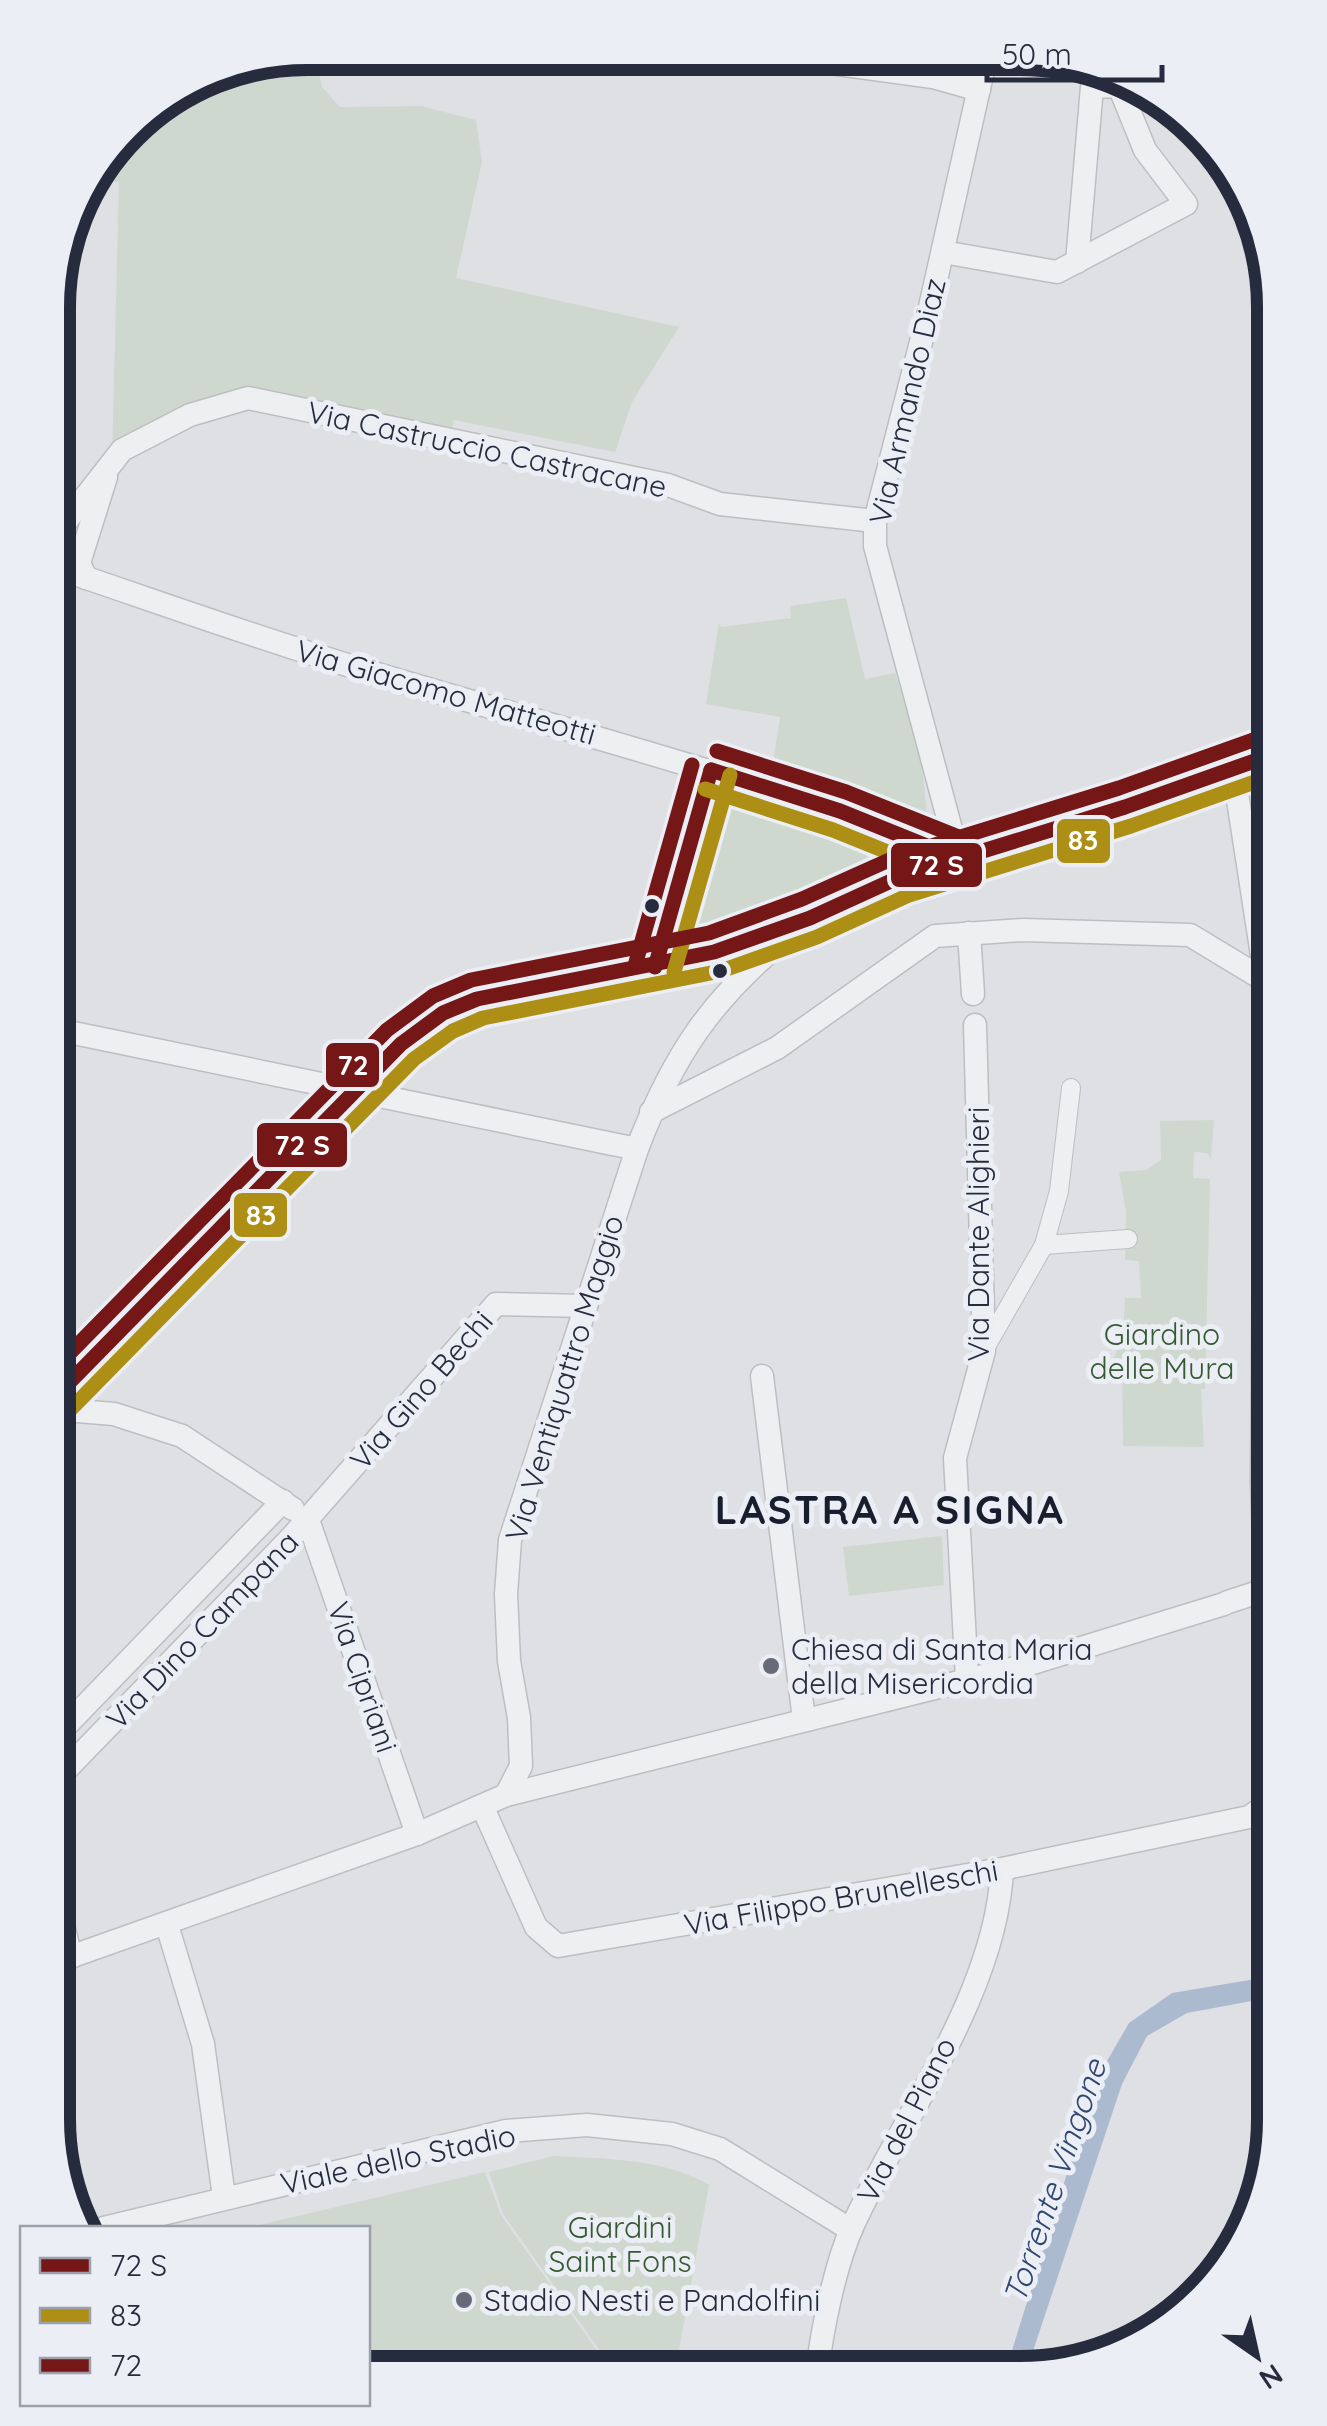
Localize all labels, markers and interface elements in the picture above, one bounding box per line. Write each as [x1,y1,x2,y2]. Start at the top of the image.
scale bar [987,20,1162,82]
text: 50 m [1002,35,1072,73]
street label: Via Armando Diaz [860,274,954,528]
street label: Via Castruccio Castracane [304,392,670,506]
street label: Via Giacomo Matteotti [292,631,600,753]
line badge: 83 [1055,817,1112,865]
text: 83 [1068,822,1098,857]
line badge: 72 S [889,841,984,889]
text: 72 S [908,847,964,882]
unlabelled marker [642,896,662,916]
unlabelled marker [710,961,730,981]
line badge: 72 [324,1041,381,1089]
text: 72 [337,1047,369,1082]
street label: Via Dante Alighieri [959,1107,997,1361]
line badge: 72 S [255,1121,349,1169]
text: 72 S [274,1127,330,1162]
line badge: 83 [232,1191,289,1239]
text: 83 [246,1197,276,1232]
street label: Via Ventiquattro Maggio [496,1210,632,1546]
street label: Via Gino Bechi [341,1302,501,1478]
park label: Giardino delle Mura [1089,1315,1235,1387]
district label: LASTRA A SIGNA [715,1484,1065,1534]
street label: Via Dino Campana [98,1523,306,1737]
street label: Via Cipriani [320,1597,406,1757]
place label: Chiesa di Santa Maria della Misericordia [791,1630,1093,1702]
marker: Chiesa di Santa Maria della Misericordia [760,1655,782,1677]
street label: Via Filippo Brunelleschi [681,1851,1001,1943]
street label: Via del Piano [848,2031,964,2209]
water label: Torrente Vingone [994,2052,1115,2308]
street label: Viale dello Stadio [277,2116,519,2202]
park label: Giardini Saint Fons [548,2208,692,2280]
legend [20,2226,370,2406]
text: 72 S [110,2246,167,2284]
place label: Stadio Nesti e Pandolfini [484,2281,820,2319]
marker: Stadio Nesti e Pandolfini [453,2289,475,2311]
text: 83 [110,2296,142,2334]
north arrow [1207,2306,1307,2406]
text: 72 [110,2346,142,2384]
text: N [1253,2357,1290,2397]

